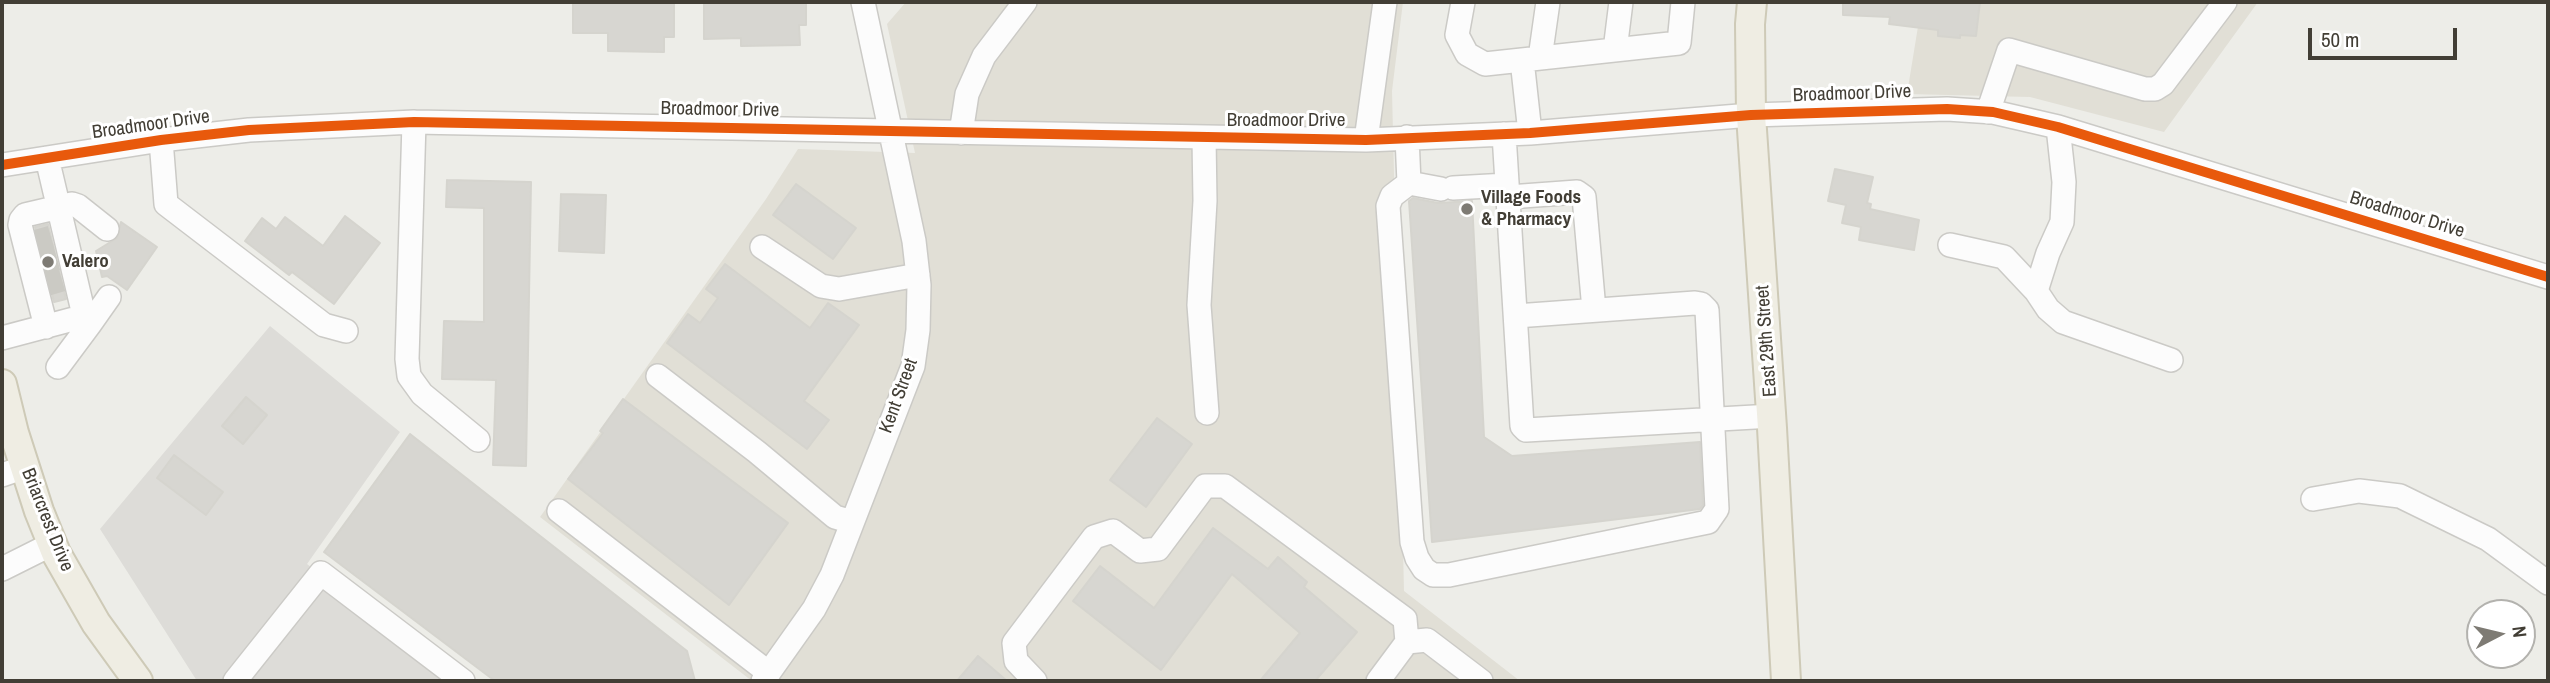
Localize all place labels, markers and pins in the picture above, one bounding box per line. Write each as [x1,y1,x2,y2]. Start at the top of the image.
place label: Village Foods & Pharmacy [1481,187,1581,231]
marker: Village Foods & Pharmacy [1459,201,1475,217]
place label: Valero [62,251,109,273]
marker: Valero [40,254,56,270]

